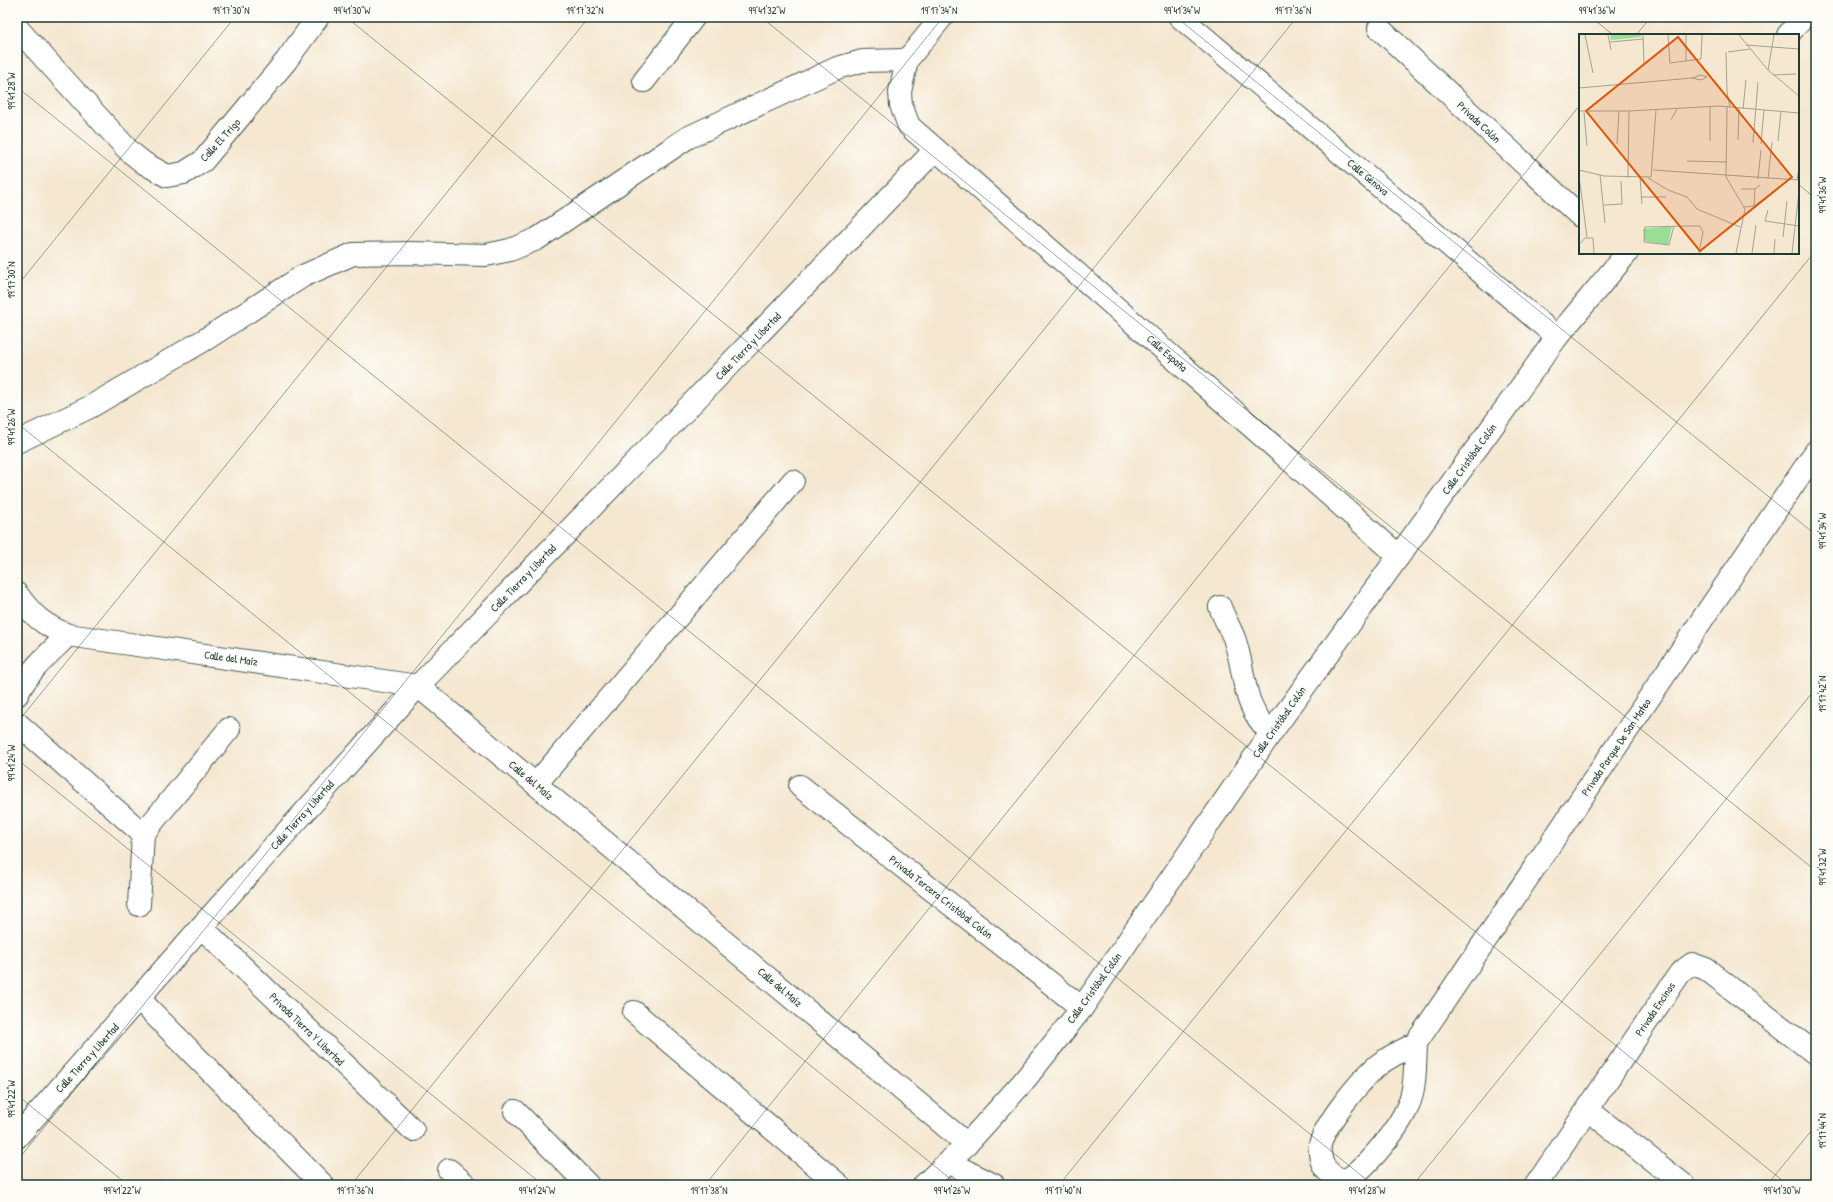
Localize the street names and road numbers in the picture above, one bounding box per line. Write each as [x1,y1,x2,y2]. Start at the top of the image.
street label: Privada Colón [1454,98,1504,146]
street label: Calle El Trigo [197,115,243,165]
street label: Calle Génova [1344,156,1392,199]
street label: Calle Tierra y Libertad [712,309,784,383]
street label: Calle España [1144,332,1191,375]
street label: Calle Cristóbal Colón [1439,421,1499,497]
street label: Calle Tierra y Libertad [487,541,559,615]
street label: Calle del Maíz [203,647,259,669]
street label: Calle Cristóbal Colón [1249,683,1309,761]
street label: Privada Parque De San Mateo [1578,695,1654,798]
street label: Calle del Maíz [506,757,556,803]
street label: Calle Tierra y Libertad [267,777,337,853]
street label: Privada Tercera Cristóbal Colón [886,852,996,942]
street label: Calle Cristóbal Colón [1064,950,1124,1026]
street label: Calle del Maíz [755,964,805,1010]
street label: Privada Encinos [1632,979,1678,1039]
street label: Privada Tierra Y Libertad [267,990,348,1069]
street label: Calle Tierra y Libertad [52,1020,122,1096]

